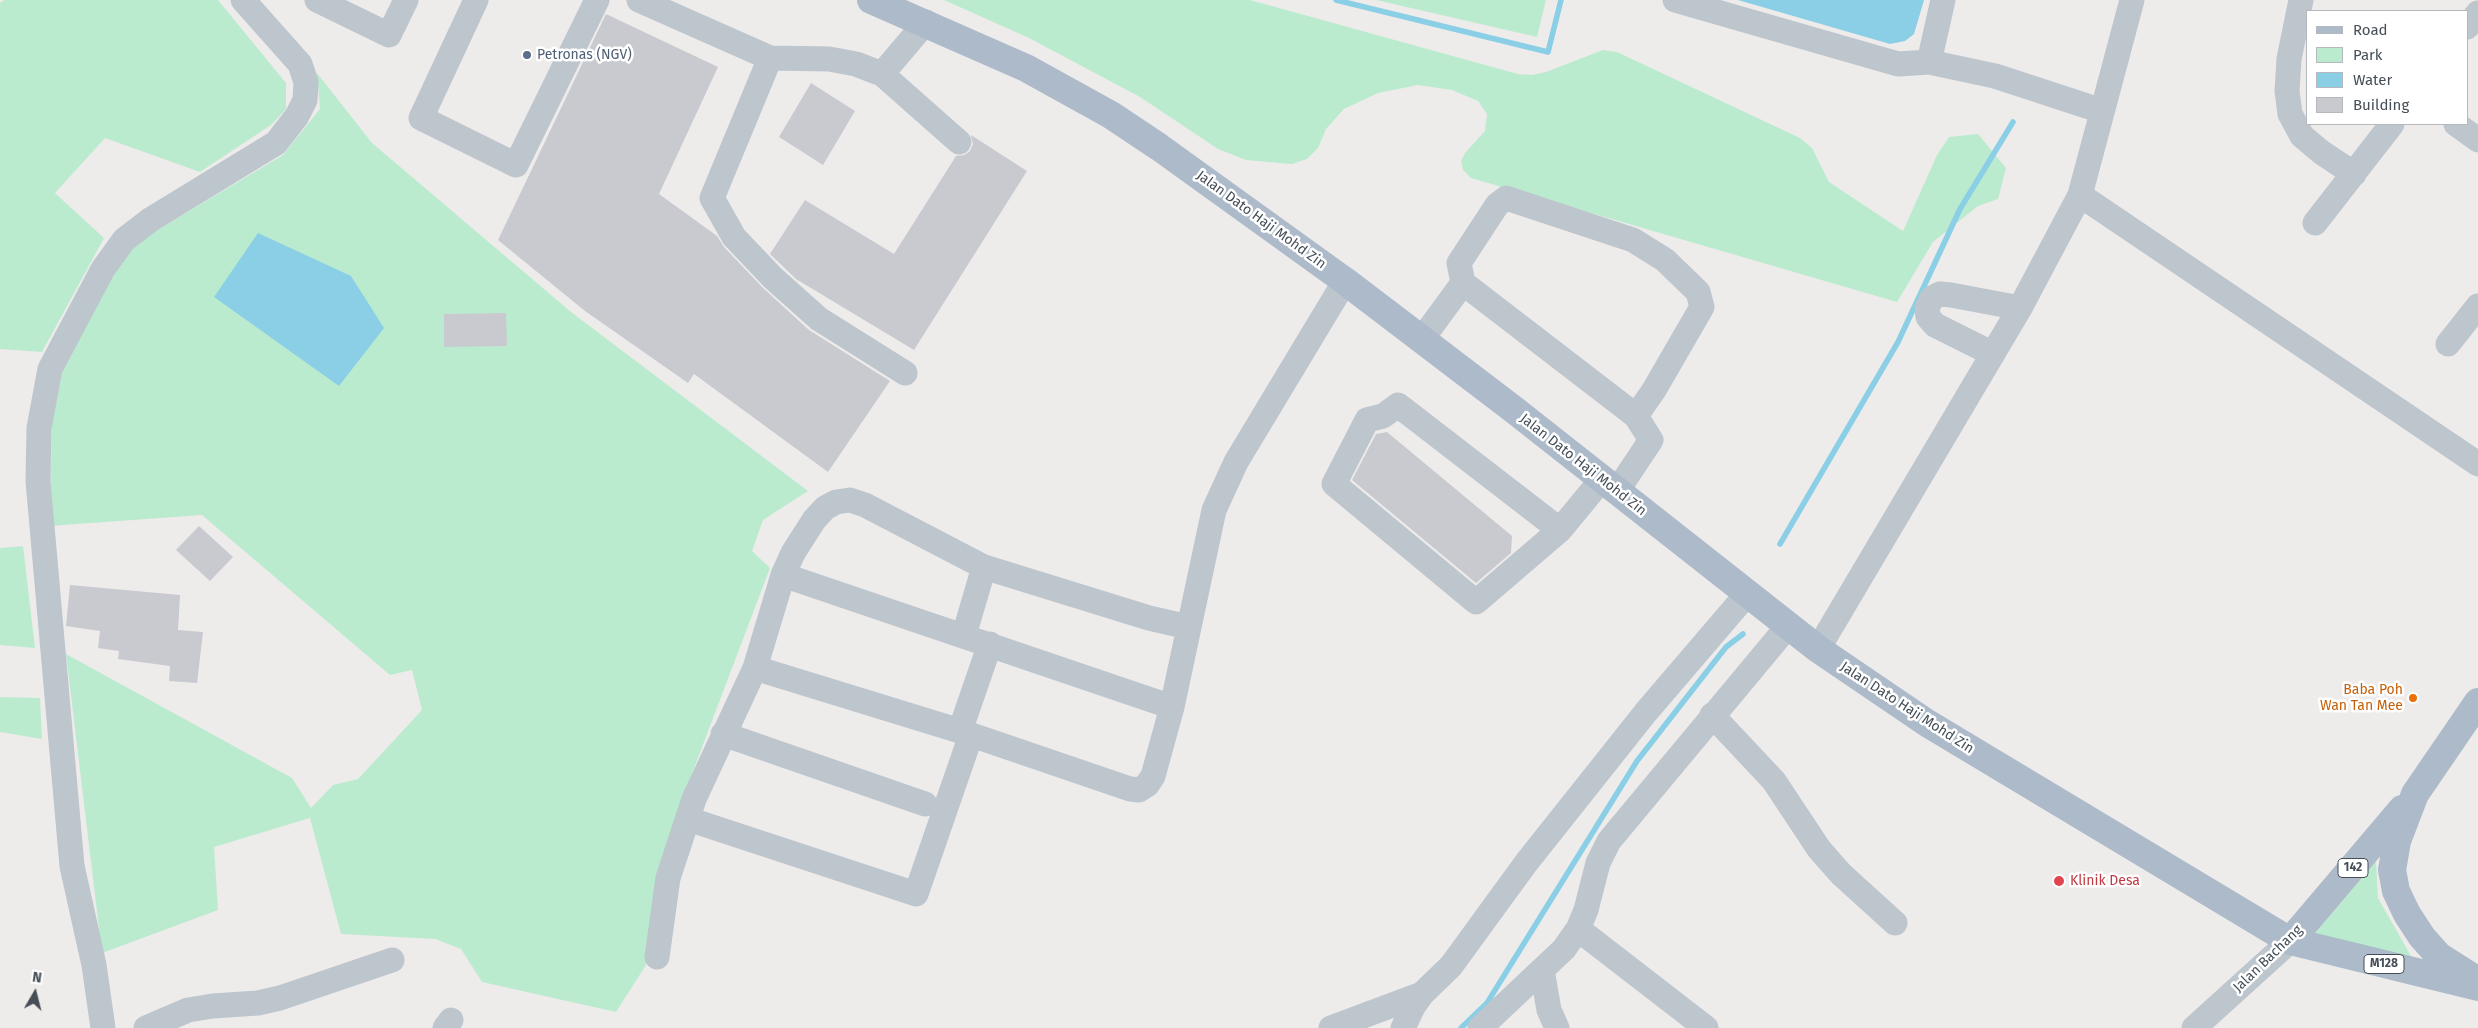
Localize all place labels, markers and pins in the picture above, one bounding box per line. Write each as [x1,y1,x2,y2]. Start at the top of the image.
place label: Petronas (NGV) [537,47,632,63]
marker: Petronas (NGV) [521,49,533,61]
place label: Baba Poh Wan Tan Mee [2320,682,2403,714]
marker: Baba Poh Wan Tan Mee [2407,692,2419,704]
place label: Klinik Desa [2070,873,2140,889]
marker: Klinik Desa [2052,874,2066,888]

